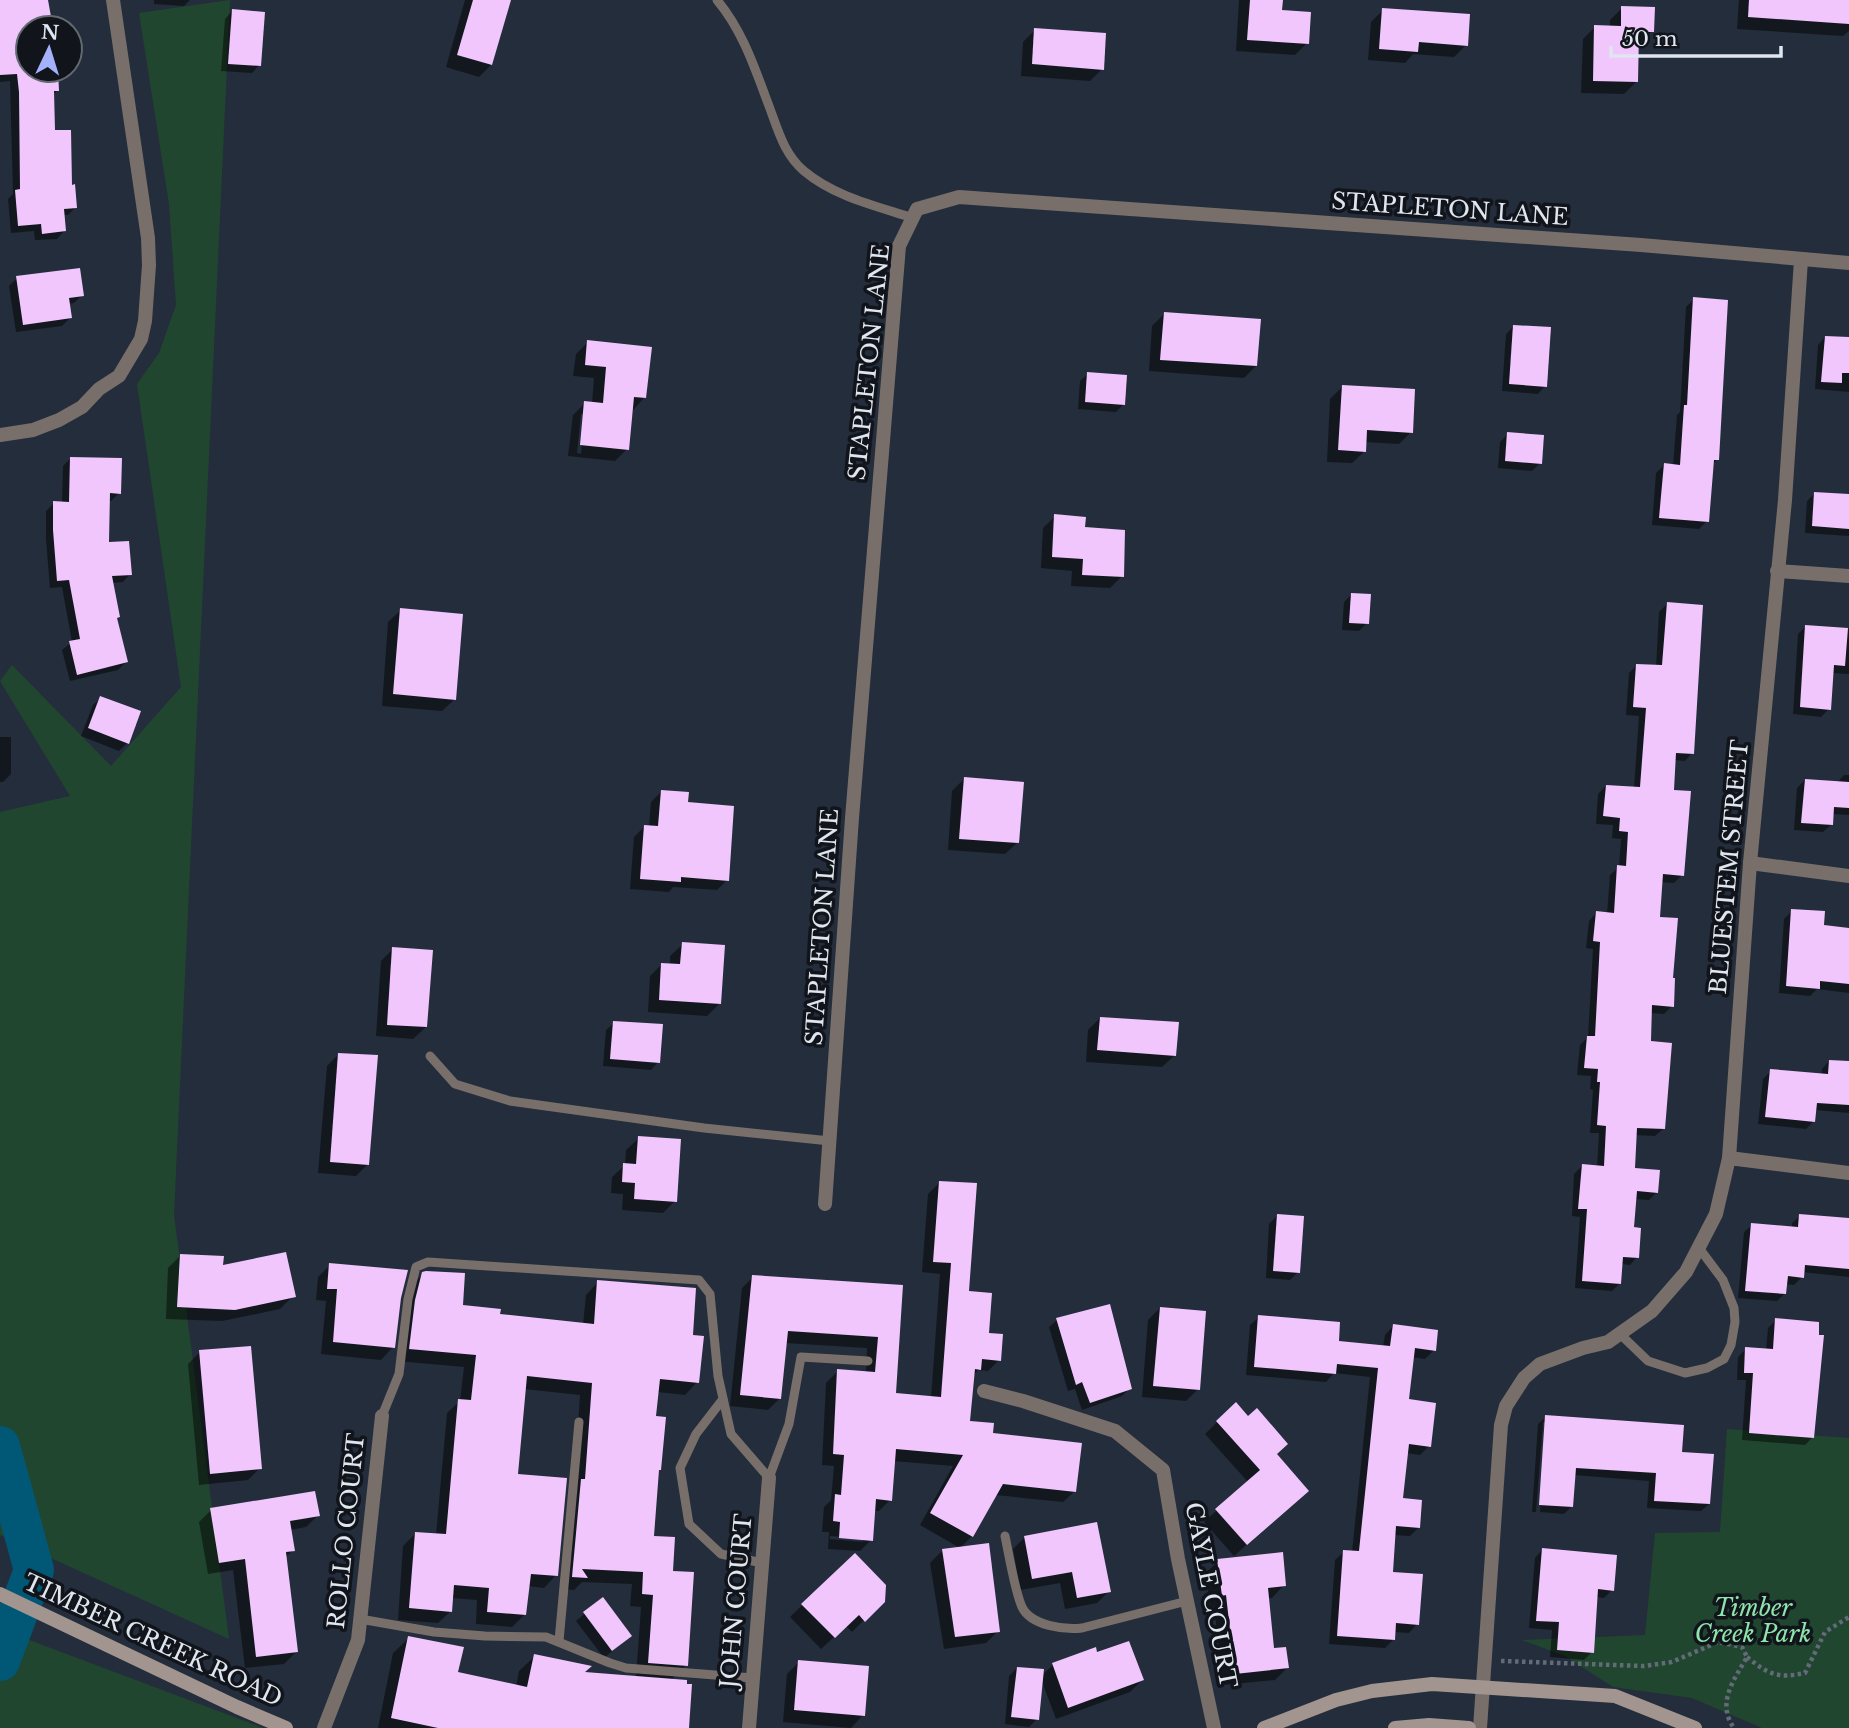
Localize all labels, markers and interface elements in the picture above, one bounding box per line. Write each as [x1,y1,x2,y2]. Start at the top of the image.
north arrow [14,14,84,84]
scale bar [1611,14,1781,58]
text: N [40,20,60,45]
text: 50 m [1622,26,1678,52]
street label: STAPLETON LANE [1331,187,1569,231]
street label: STAPLETON LANE [843,242,895,482]
street label: BLUESTEM STREET [1704,738,1754,995]
street label: STAPLETON LANE [800,808,844,1046]
street label: ROLLO COURT [322,1431,370,1630]
street label: GAYLE COURT [1179,1500,1243,1691]
street label: JOHN COURT [714,1512,758,1692]
street label: TIMBER CREEK ROAD [19,1568,287,1712]
park label: Timber Creek Park [1695,1594,1811,1648]

